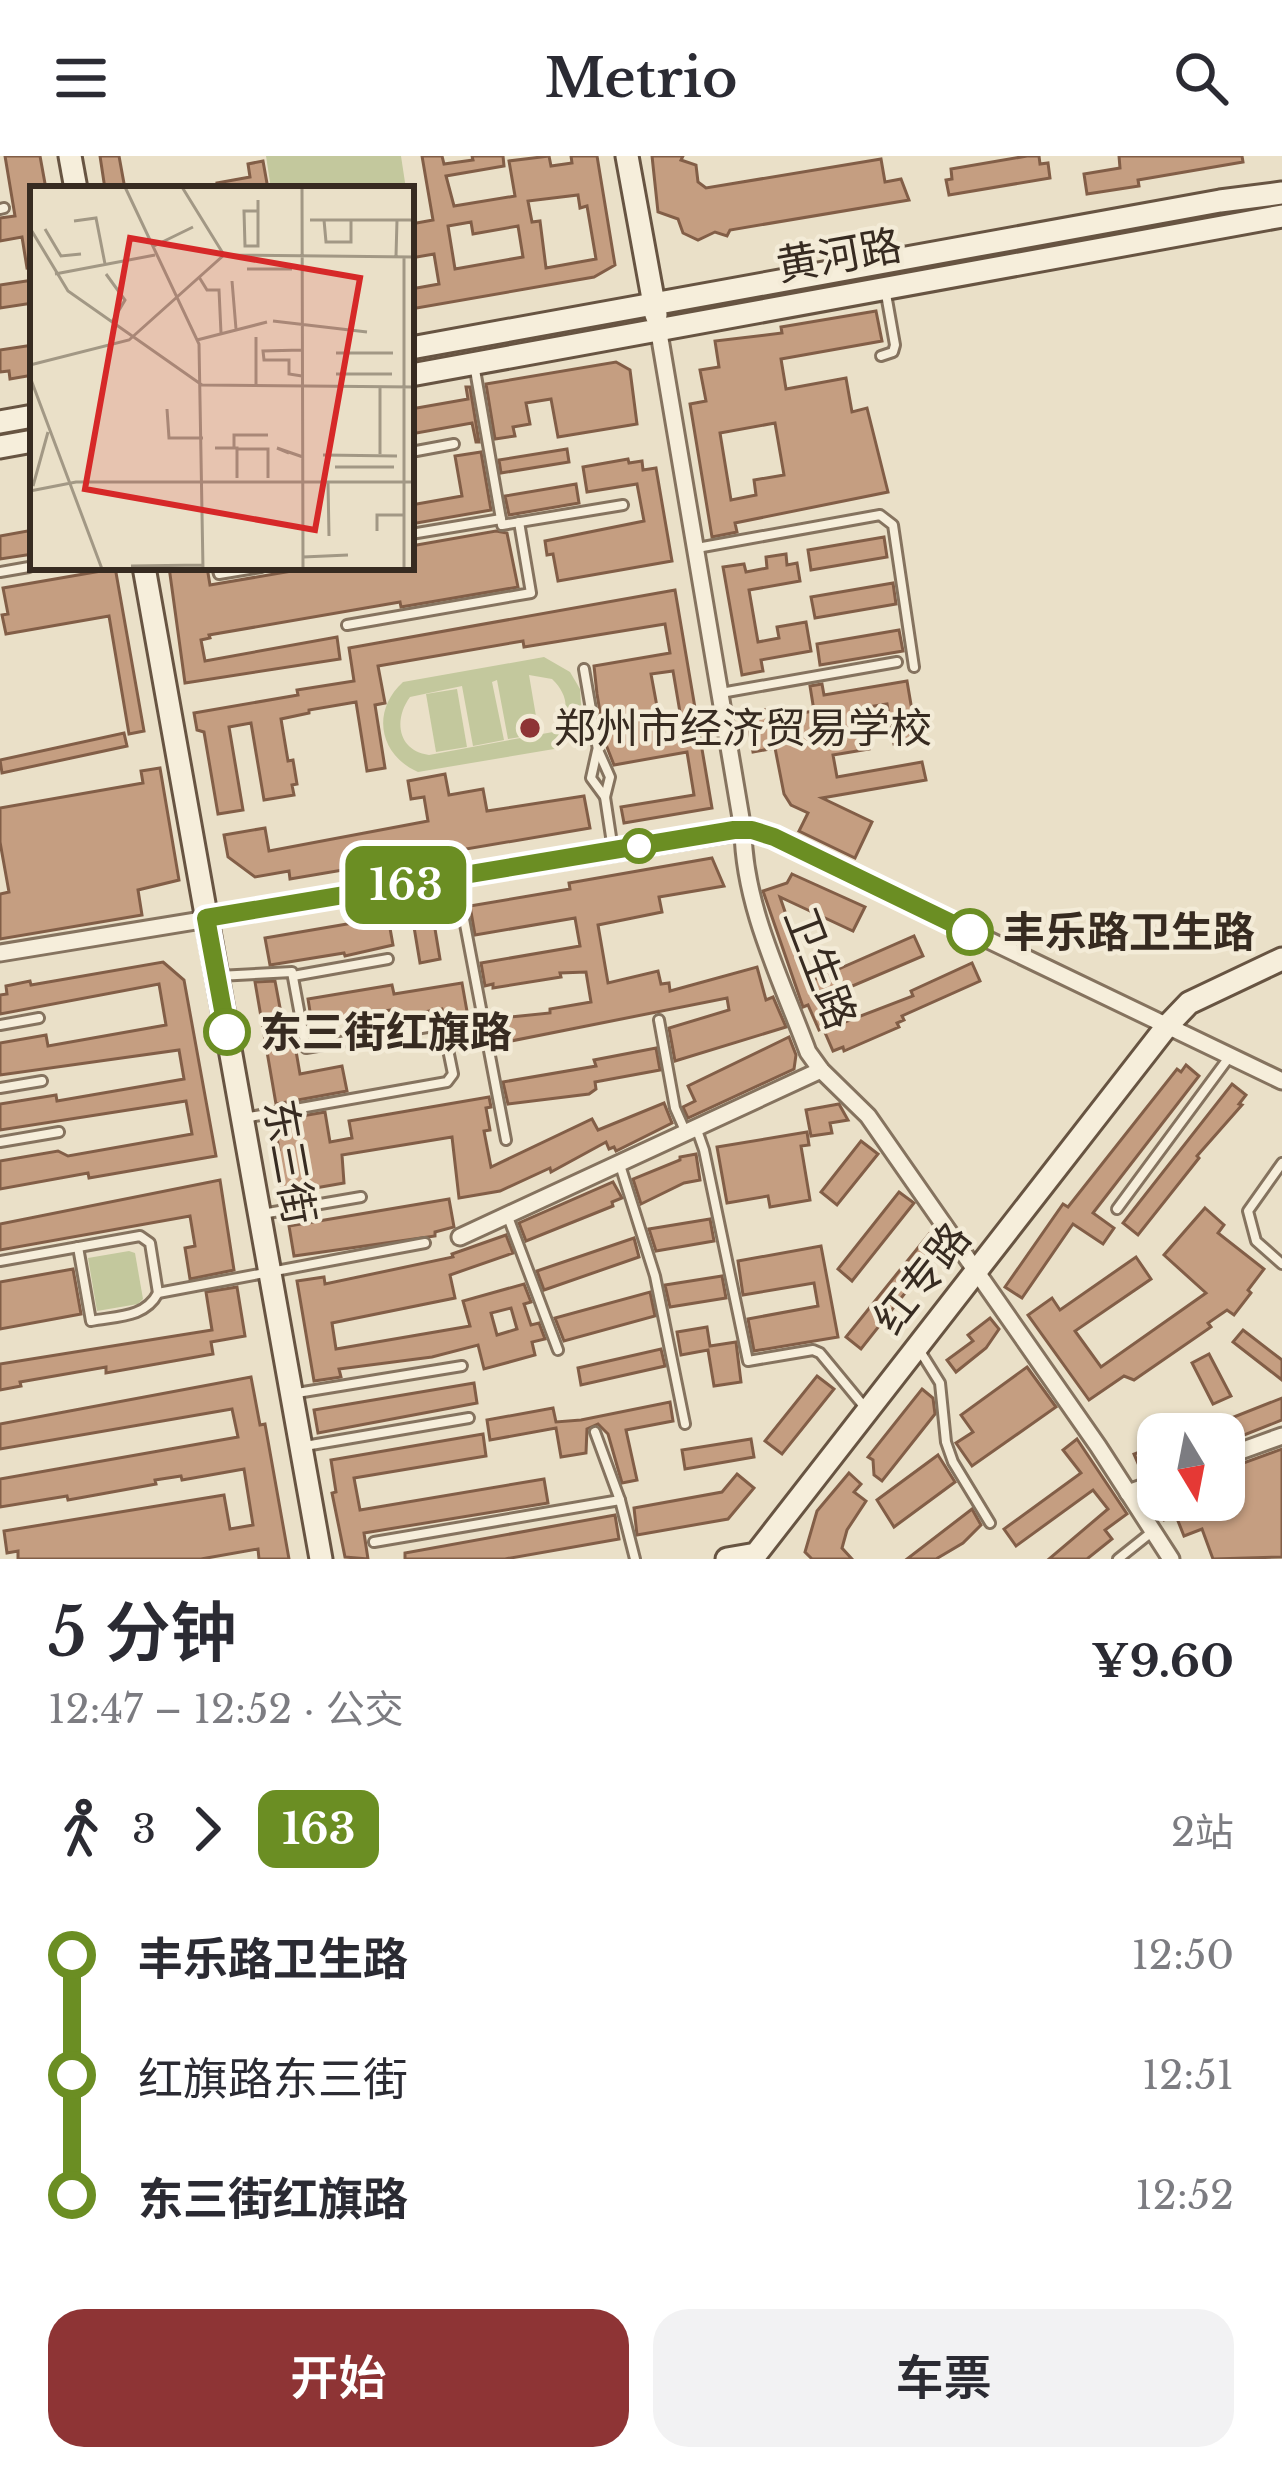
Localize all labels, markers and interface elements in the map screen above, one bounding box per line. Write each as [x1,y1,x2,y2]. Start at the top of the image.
icon: menu [48,45,114,111]
text: Metrio [545,45,737,112]
icon: search [1168,45,1234,111]
inset map [30,186,414,570]
street label: 黄河路 [772,218,906,292]
place label: 郑州市经济贸易学校 [554,702,932,754]
marker: 郑州市经济贸易学校 [517,715,543,741]
unlabelled marker [623,830,655,862]
line badge: 163 [337,846,475,924]
text: 163 [369,859,443,911]
street label: 卫生路 [774,900,868,1036]
place label: 丰乐路卫生路 [1003,906,1255,958]
marker: 丰乐路卫生路 [948,910,992,954]
place label: 东三街红旗路 [260,1006,512,1058]
marker: 东三街红旗路 [205,1010,249,1054]
street label: 东三街 [253,1095,327,1229]
street label: 红专路 [863,1212,981,1344]
north arrow [1137,1413,1245,1521]
map controls [1137,1413,1245,1521]
text: 5 分钟 [48,1592,237,1674]
text: ¥9.60 [1091,1633,1234,1689]
text: 12:47 – 12:52 · 公交 [48,1685,404,1734]
icon: walk [48,1796,114,1862]
icon: forward [174,1796,240,1862]
text: 163 [282,1803,355,1855]
text: 3 [132,1805,156,1854]
text: 2站 [1171,1808,1234,1857]
text: 丰乐路卫生路 [138,1931,408,1987]
text: 12:50 [1131,1931,1234,1980]
text: 红旗路东三街 [138,2051,408,2107]
text: 12:51 [1142,2051,1234,2100]
text: 东三街红旗路 [138,2171,408,2227]
text: 12:52 [1135,2171,1234,2220]
button: 开始 [48,2309,629,2447]
button: 车票 [653,2309,1234,2447]

